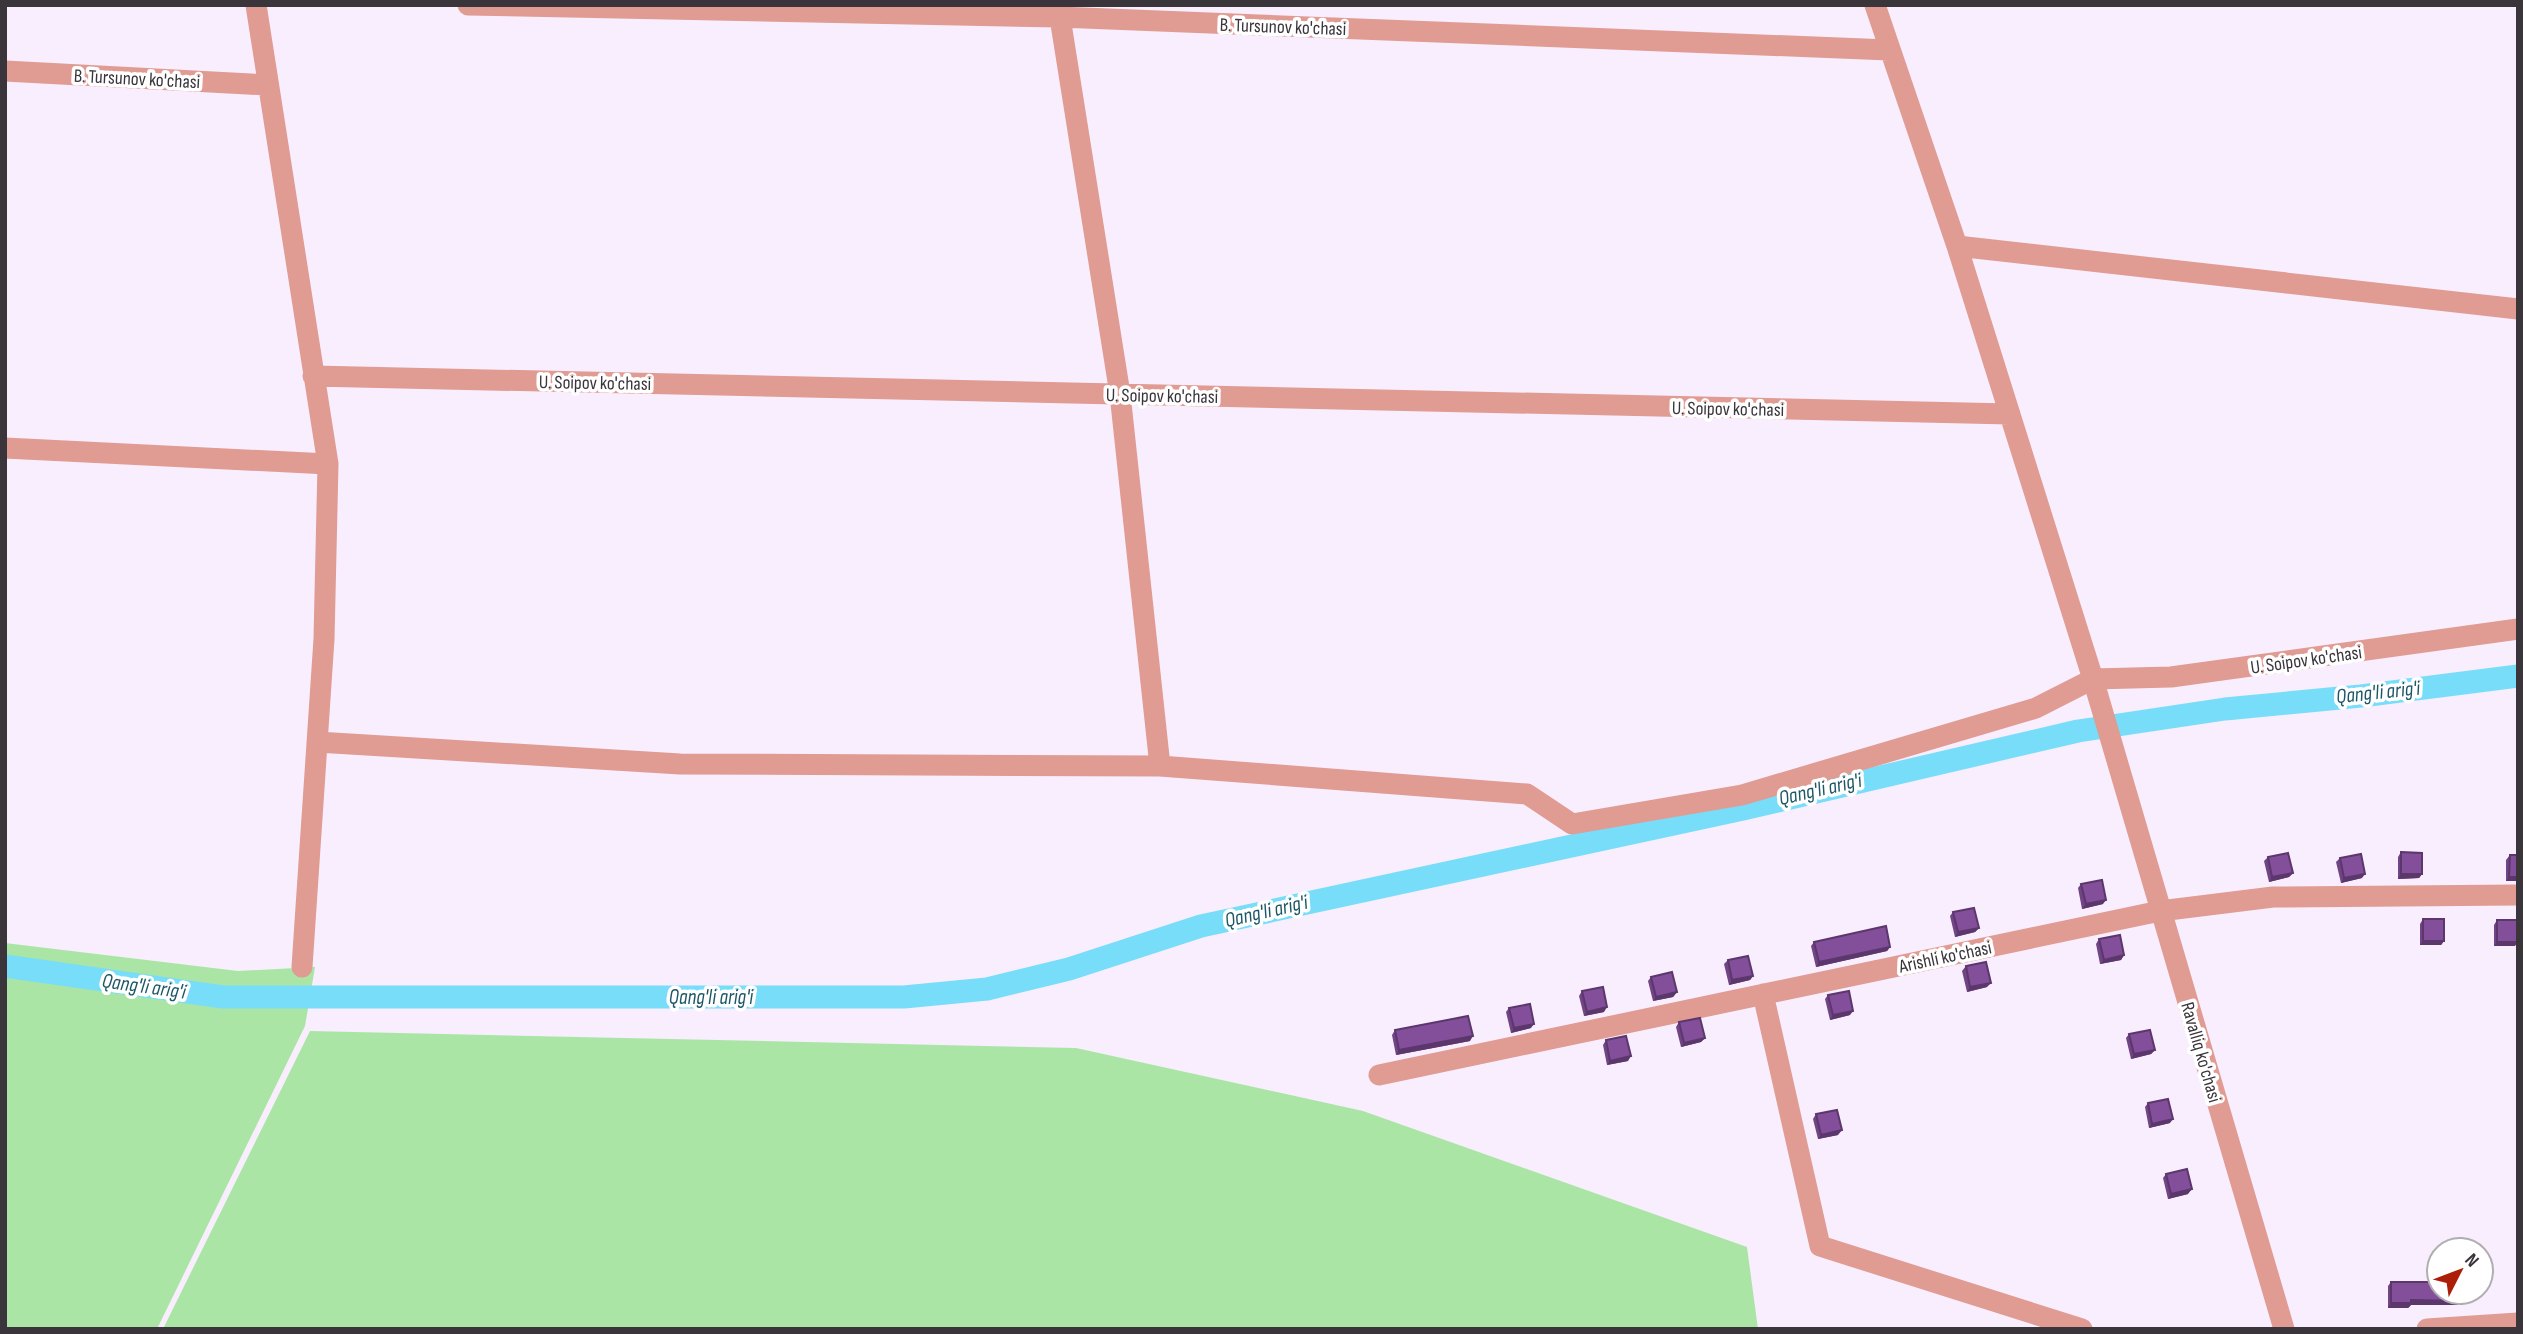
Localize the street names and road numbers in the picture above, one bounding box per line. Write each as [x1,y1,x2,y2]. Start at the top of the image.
street label: B. Tursunov ko'chasi [1219,14,1347,41]
street label: B. Tursunov ko'chasi [73,65,201,94]
street label: U. Soipov ko'chasi [539,371,651,396]
street label: U. Soipov ko'chasi [1106,384,1218,409]
street label: U. Soipov ko'chasi [1672,397,1784,422]
street label: U. Soipov ko'chasi [2249,641,2363,680]
street label: Arishli ko'chasi [1896,936,1994,979]
street label: Ravalliq ko'chasi [2175,1000,2226,1105]

